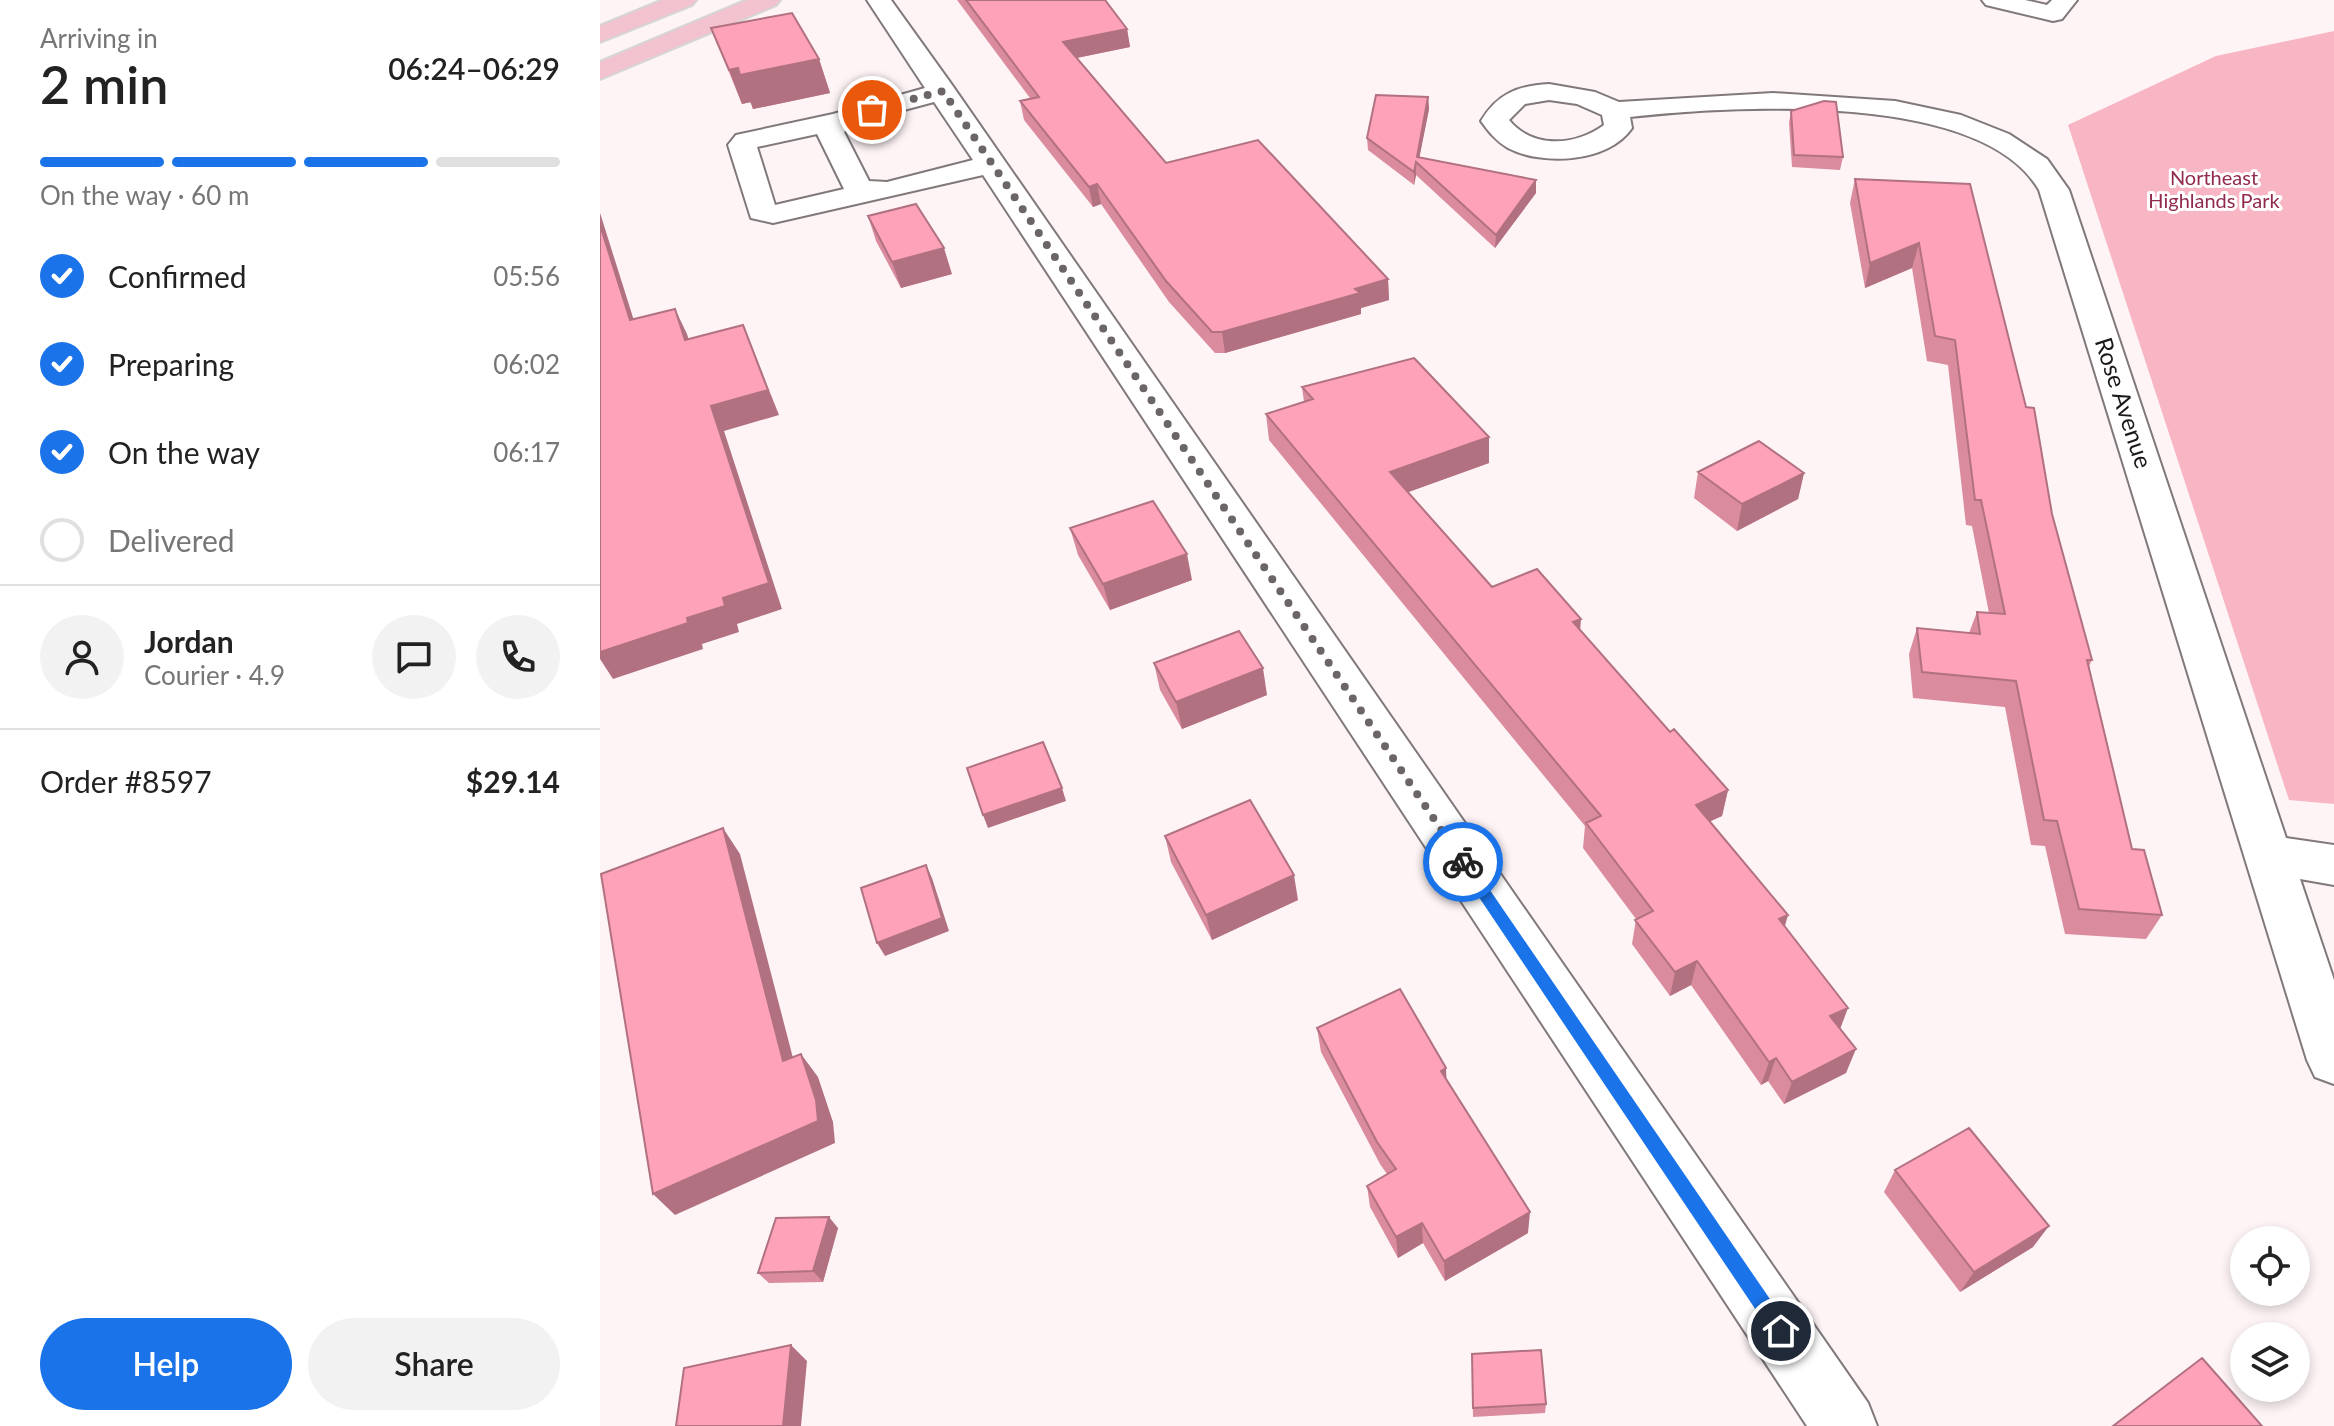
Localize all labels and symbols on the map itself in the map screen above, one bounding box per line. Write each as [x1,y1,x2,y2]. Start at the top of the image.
pin [838,76,906,144]
park label: Northeast Highlands Park [2148,165,2281,212]
street label: Rose Avenue [2090,334,2159,472]
courier [1423,822,1503,902]
pin [1747,1297,1815,1365]

